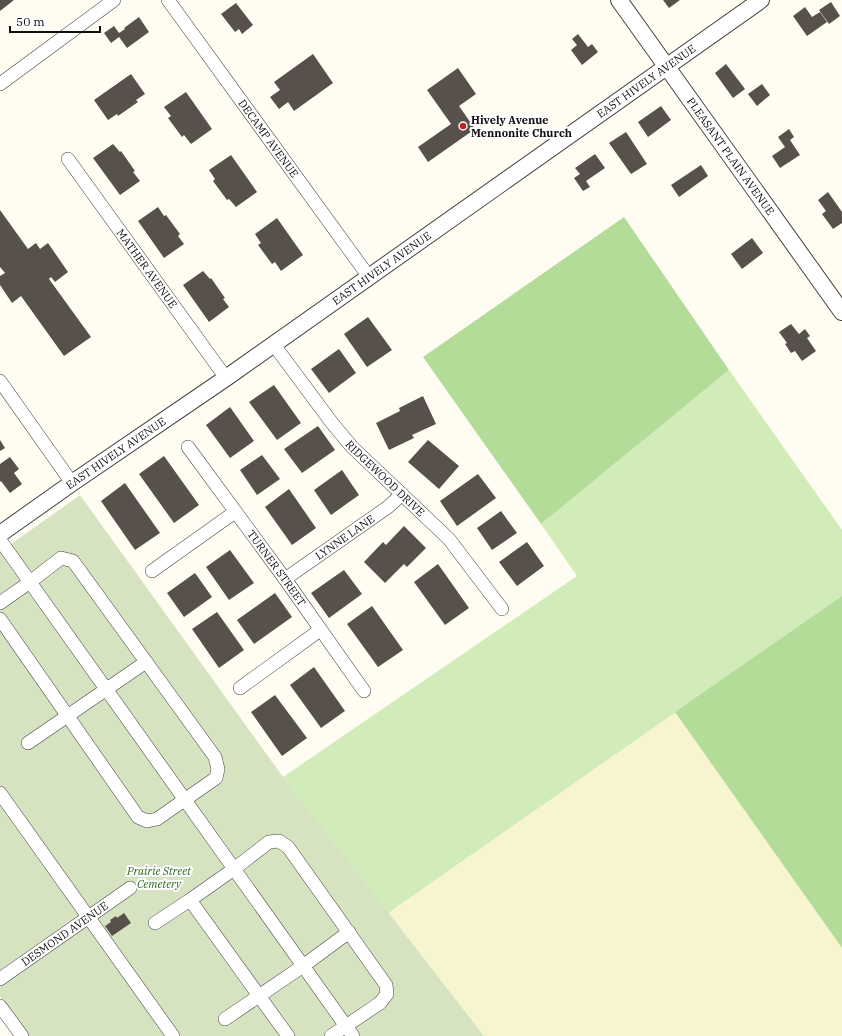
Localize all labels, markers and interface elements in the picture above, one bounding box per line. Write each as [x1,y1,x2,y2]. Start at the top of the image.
scale bar [10,8,100,34]
text: 50 m [16,14,45,29]
street label: EAST HIVELY AVENUE [594,41,698,121]
street label: PLEASANT PLAIN AVENUE [684,95,777,218]
street label: DECAMP AVENUE [235,96,302,180]
place label: Hively Avenue Mennonite Church [471,113,572,140]
marker: Hively Avenue Mennonite Church [458,121,468,131]
street label: MATHER AVENUE [114,226,180,311]
street label: EAST HIVELY AVENUE [329,228,434,308]
street label: EAST HIVELY AVENUE [63,414,168,492]
street label: RIDGEWOOD DRIVE [342,437,428,519]
street label: LYNNE LANE [312,512,377,563]
street label: TURNER STREET [244,527,309,609]
park label: Prairie Street Cemetery [126,864,192,891]
street label: DESMOND AVENUE [19,898,111,969]

